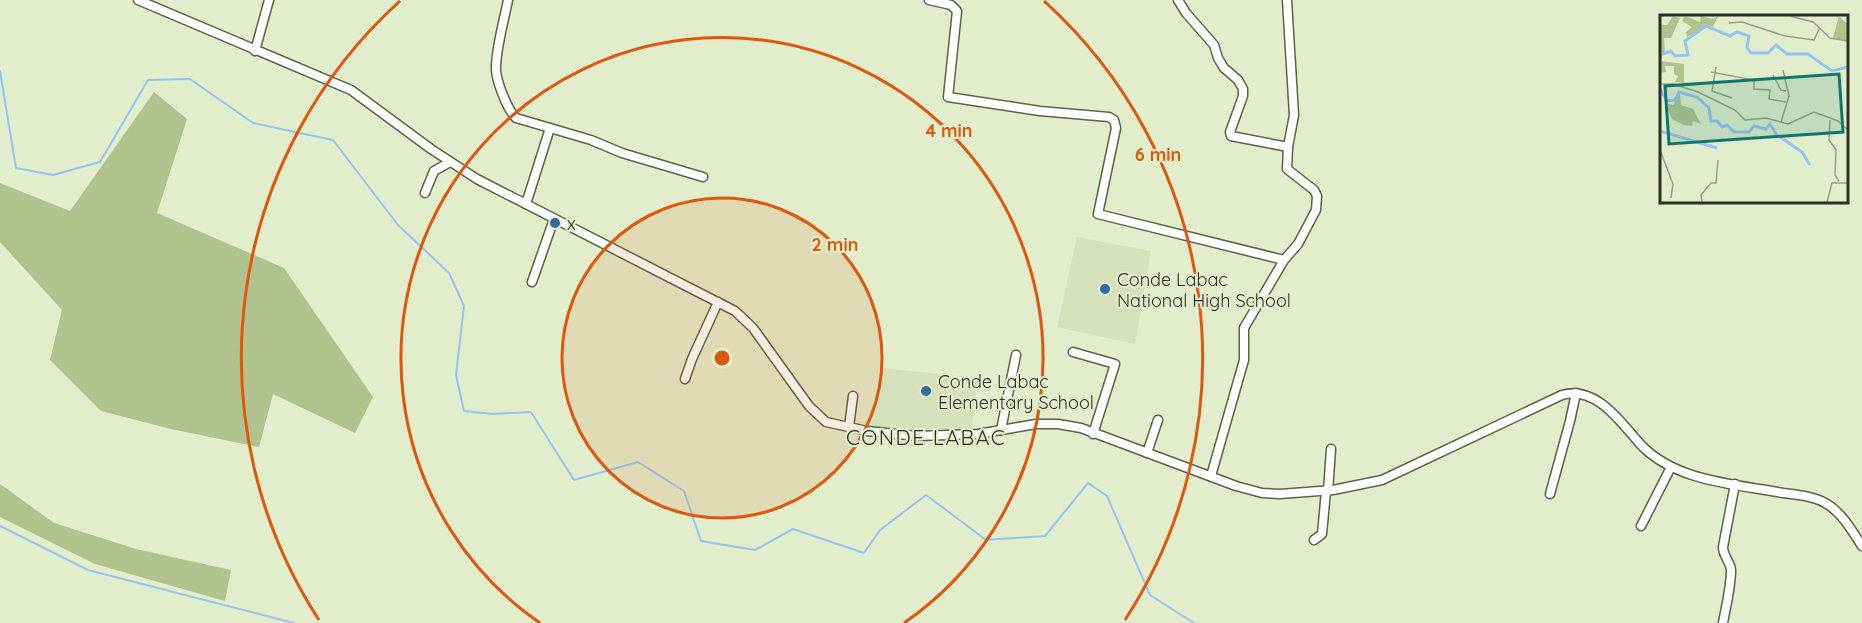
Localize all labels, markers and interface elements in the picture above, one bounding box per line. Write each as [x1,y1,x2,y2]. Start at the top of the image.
inset map [1660,15,1847,202]
text: 4 min [925,119,973,142]
text: 6 min [1135,143,1181,166]
place label: x [567,212,576,235]
marker: x [548,216,562,230]
text: 2 min [812,233,858,256]
place label: Conde Labac National High School [1117,268,1291,312]
marker: Conde Labac National High School [1098,282,1112,296]
centre of rings [712,348,732,368]
place label: Conde Labac Elementary School [938,370,1094,414]
marker: Conde Labac Elementary School [919,384,933,398]
district label: CONDE LABAC [846,424,1006,450]

